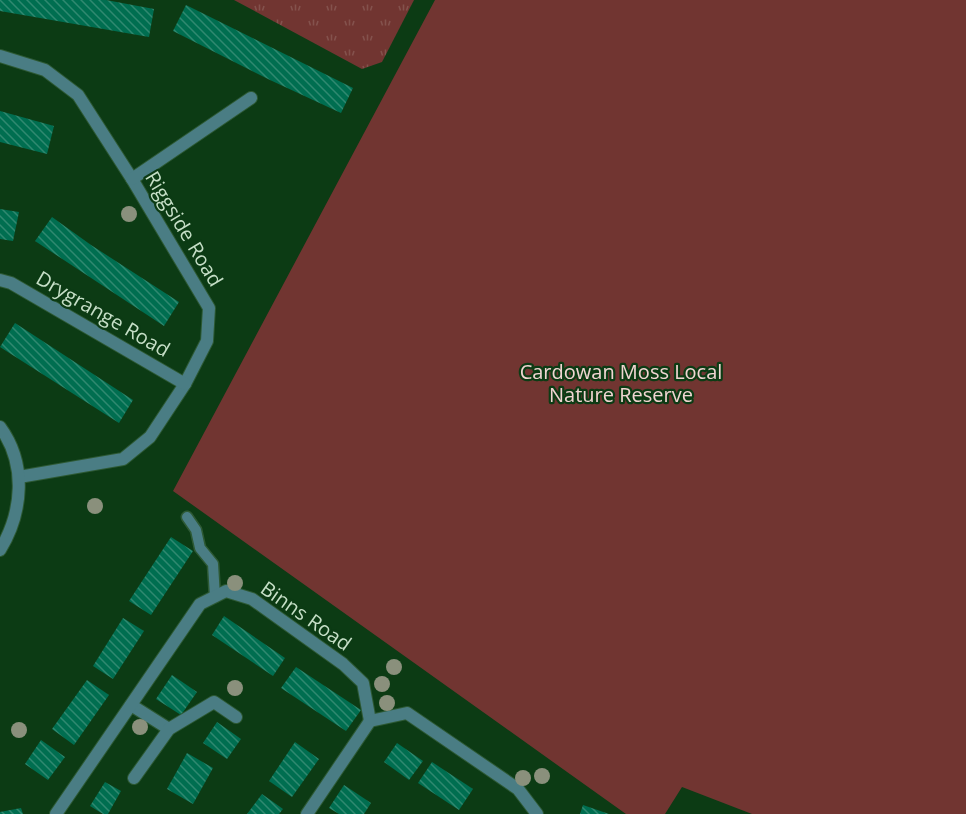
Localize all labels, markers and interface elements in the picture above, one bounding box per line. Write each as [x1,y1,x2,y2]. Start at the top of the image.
street label: Riggside Road [139,166,229,291]
street label: Drygrange Road [31,264,175,363]
park label: Cardowan Moss Local Nature Reserve [520,358,722,408]
street label: Binns Road [256,574,357,657]

